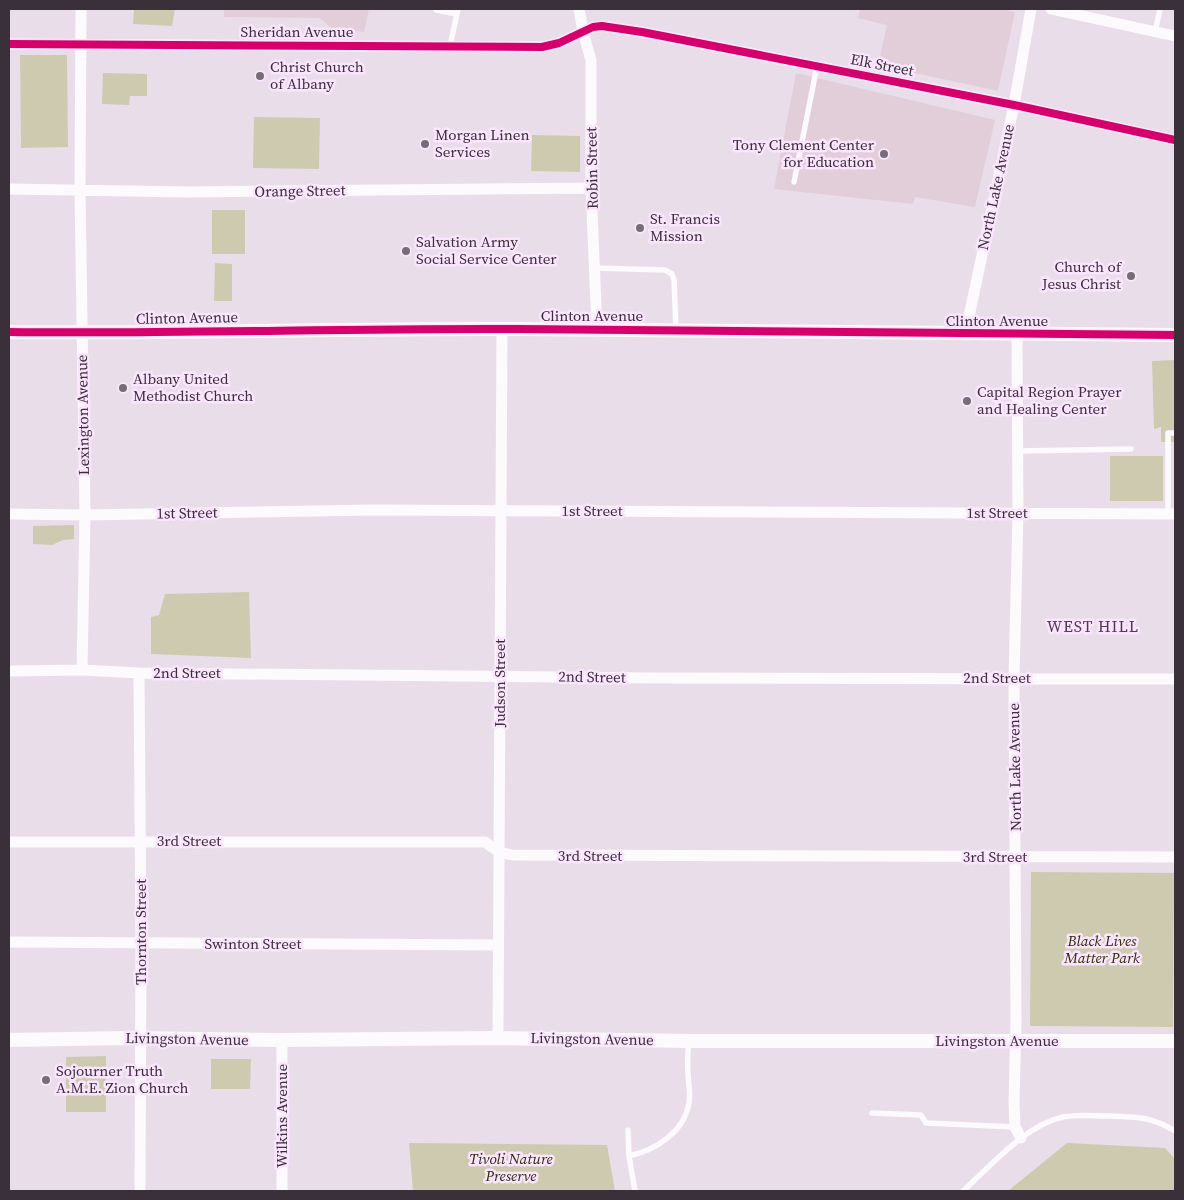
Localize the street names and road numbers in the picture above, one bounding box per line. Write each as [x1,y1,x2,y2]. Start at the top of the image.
street label: Sheridan Avenue [241,21,354,42]
street label: Elk Street [849,48,916,81]
street label: North Lake Avenue [972,122,1019,252]
street label: Robin Street [580,127,603,209]
street label: Orange Street [254,179,346,202]
street label: Clinton Avenue [541,305,644,326]
street label: Clinton Avenue [136,306,239,329]
street label: Clinton Avenue [946,310,1049,331]
street label: Lexington Avenue [71,354,94,476]
street label: 1st Street [561,500,623,521]
street label: 1st Street [156,501,218,524]
street label: 1st Street [966,502,1028,523]
street label: Judson Street [489,639,510,728]
street label: 2nd Street [153,662,221,683]
street label: 2nd Street [558,665,626,688]
street label: 2nd Street [963,667,1031,688]
street label: North Lake Avenue [1003,703,1026,831]
street label: 3rd Street [157,830,221,851]
street label: 3rd Street [558,845,622,866]
street label: 3rd Street [963,846,1027,867]
street label: Thornton Street [130,879,151,985]
street label: Swinton Street [205,933,302,954]
street label: Livingston Avenue [125,1027,249,1050]
street label: Livingston Avenue [530,1027,654,1050]
street label: Livingston Avenue [935,1030,1059,1051]
street label: Wilkins Avenue [271,1064,292,1168]

